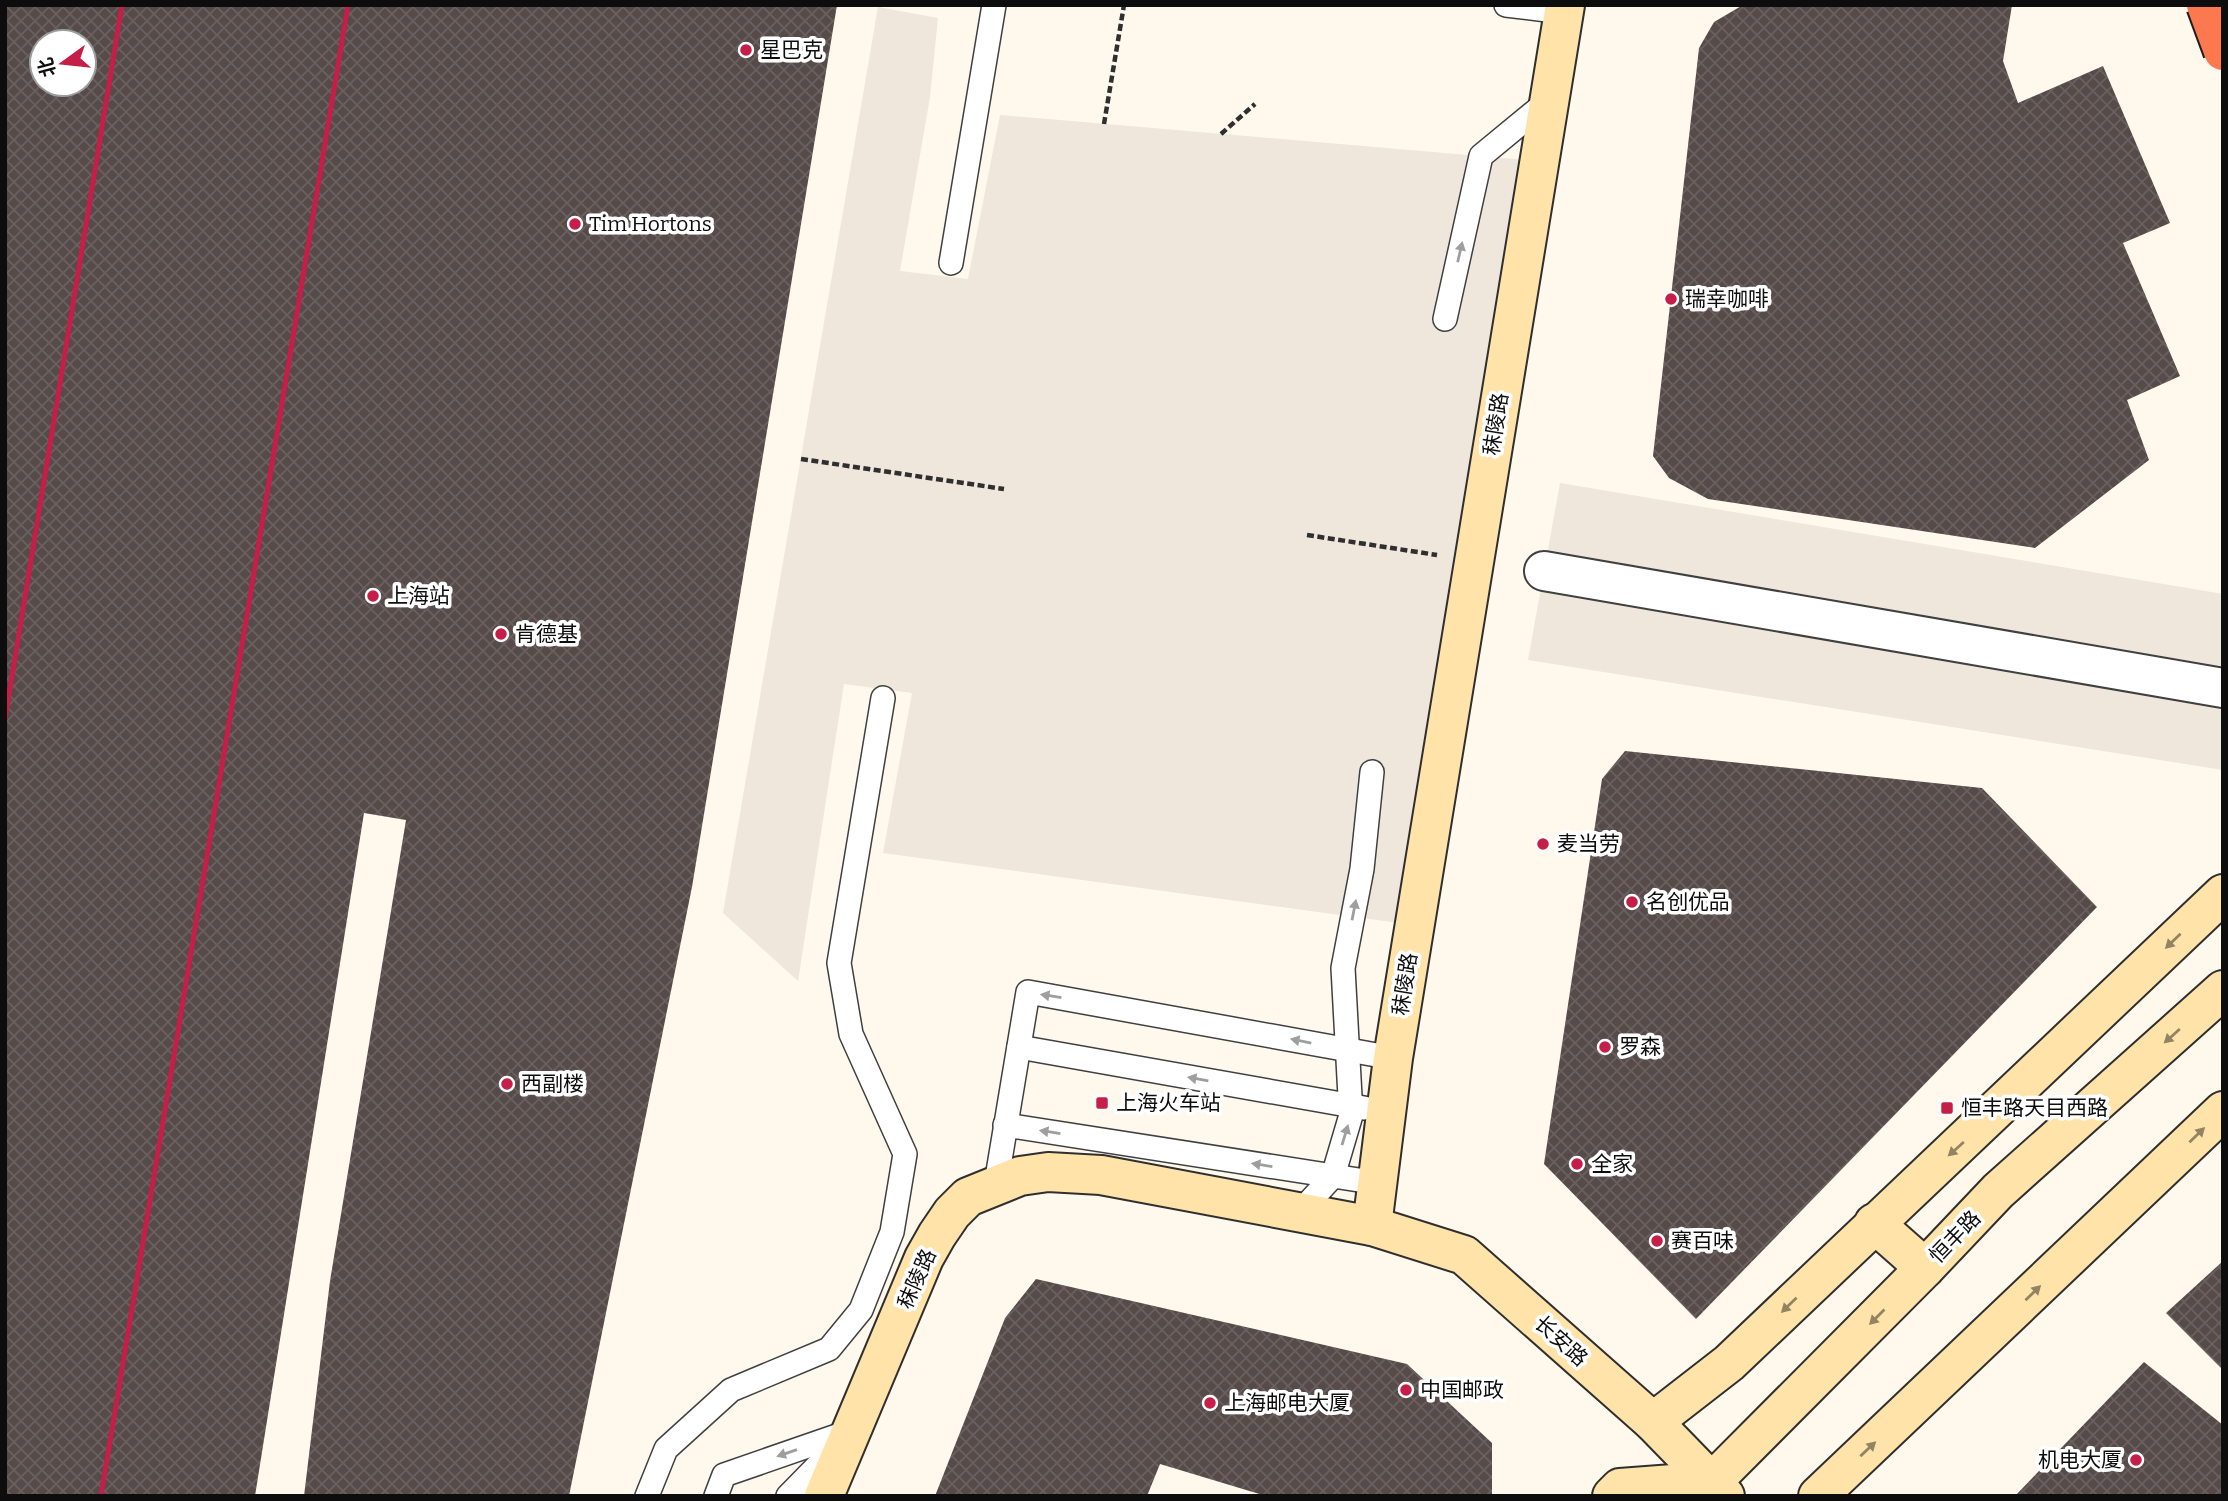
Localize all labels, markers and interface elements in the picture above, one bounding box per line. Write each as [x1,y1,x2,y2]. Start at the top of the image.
north arrow [28,28,98,98]
place label: 星巴克 [760,37,823,63]
marker: 星巴克 [738,42,754,58]
text: 北 [33,55,61,79]
place label: Tim Hortons [589,211,712,237]
marker: Tim Hortons [567,216,583,232]
one-way arrow [1455,241,1466,263]
place label: 瑞幸咖啡 [1685,286,1769,312]
marker: 瑞幸咖啡 [1663,291,1679,307]
street label: 秣陵路 [1478,391,1514,457]
place label: 上海站 [387,583,450,609]
marker: 上海站 [365,588,381,604]
place label: 肯德基 [515,621,578,647]
marker: 肯德基 [493,626,509,642]
place label: 麦当劳 [1557,831,1620,857]
marker: 麦当劳 [1535,836,1551,852]
place label: 名创优品 [1646,889,1730,915]
marker: 名创优品 [1624,894,1640,910]
one-way arrow [1348,899,1359,921]
one-way arrow [2165,932,2182,949]
street label: 秣陵路 [1387,951,1423,1017]
one-way arrow [1040,990,1062,1001]
one-way arrow [2164,1027,2181,1043]
place label: 罗森 [1619,1034,1661,1060]
one-way arrow [1290,1035,1312,1046]
marker: 罗森 [1597,1039,1613,1055]
place label: 西副楼 [521,1071,584,1097]
one-way arrow [1187,1073,1209,1084]
marker: 西副楼 [499,1076,515,1092]
place label: 上海火车站 [1116,1090,1221,1116]
marker: 上海火车站 [1094,1095,1110,1111]
place label: 恒丰路天目西路 [1961,1095,2108,1121]
marker: 恒丰路天目西路 [1939,1100,1955,1116]
one-way arrow [1341,1124,1351,1145]
one-way arrow [1039,1126,1061,1137]
one-way arrow [2189,1127,2206,1143]
one-way arrow [1948,1140,1965,1156]
place label: 全家 [1591,1151,1633,1177]
marker: 全家 [1569,1156,1585,1172]
one-way arrow [1251,1159,1273,1170]
street label: 恒丰路 [1924,1205,1986,1269]
place label: 赛百味 [1671,1228,1734,1254]
marker: 赛百味 [1649,1233,1665,1249]
street label: 秣陵路 [892,1245,942,1313]
one-way arrow [2024,1285,2041,1301]
one-way arrow [1781,1296,1798,1312]
one-way arrow [1868,1308,1885,1325]
street label: 长安路 [1529,1310,1593,1372]
place label: 中国邮政 [1420,1377,1504,1403]
marker: 中国邮政 [1398,1382,1414,1398]
place label: 上海邮电大厦 [1224,1390,1350,1416]
marker: 上海邮电大厦 [1202,1395,1218,1411]
one-way arrow [1859,1441,1877,1457]
place label: 机电大厦 [2038,1447,2122,1473]
one-way arrow [776,1448,797,1459]
marker: 机电大厦 [2128,1452,2144,1468]

